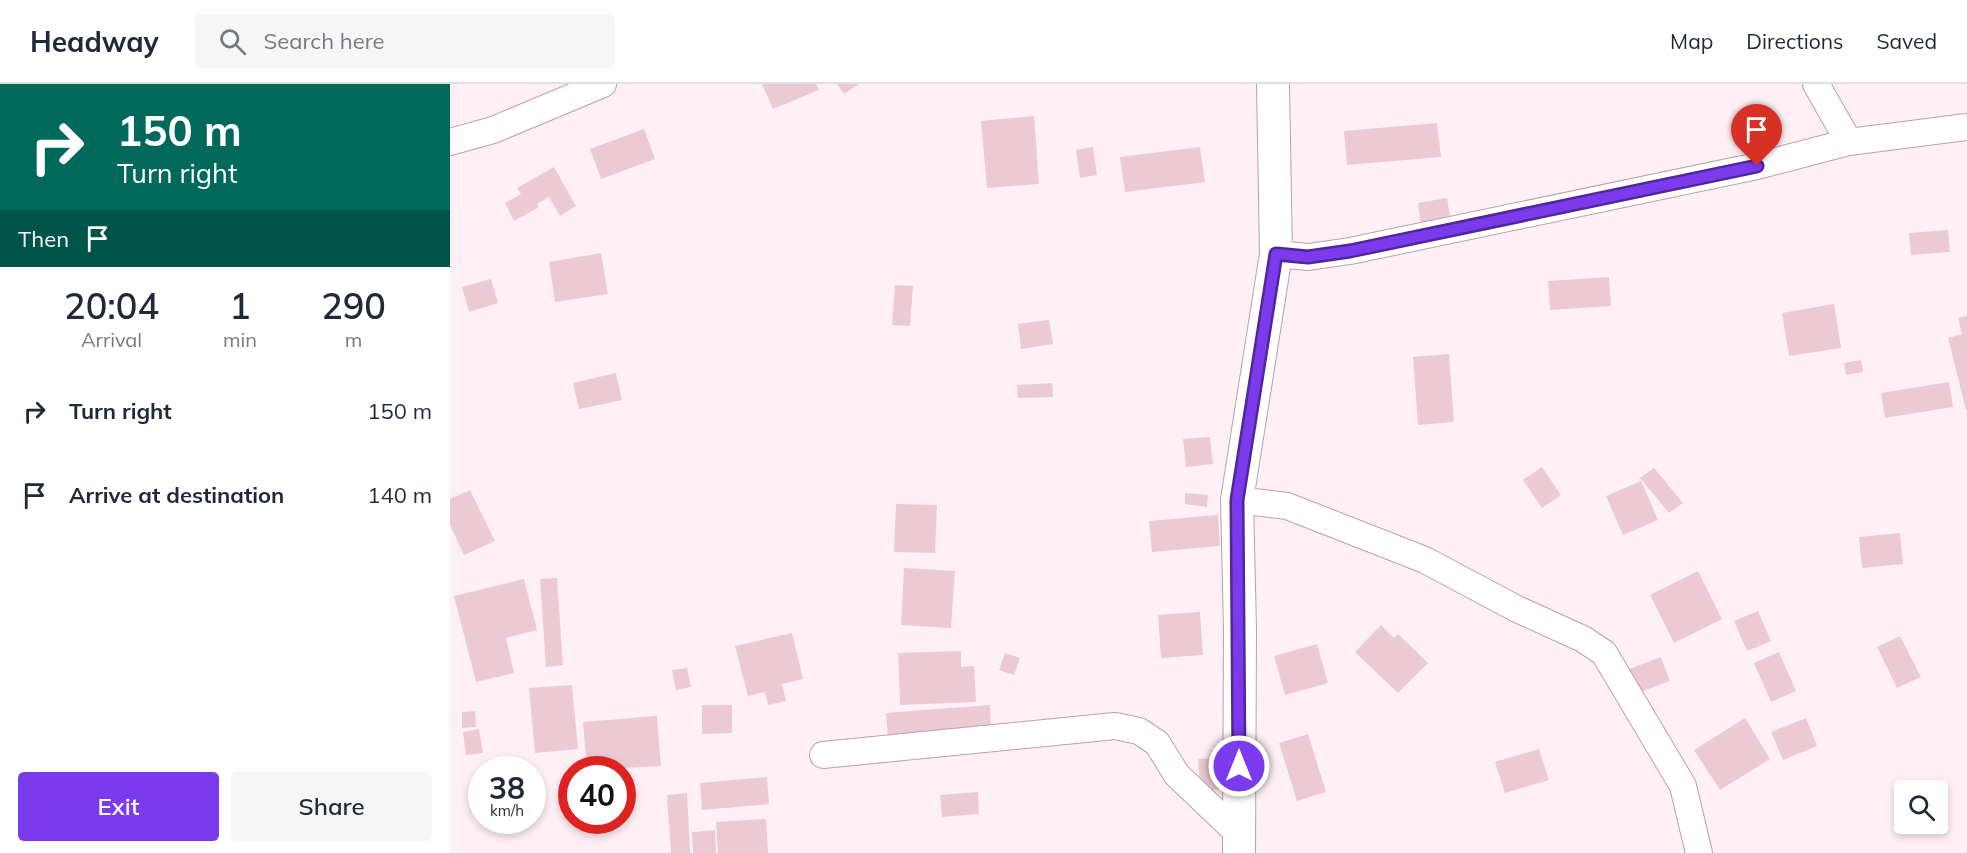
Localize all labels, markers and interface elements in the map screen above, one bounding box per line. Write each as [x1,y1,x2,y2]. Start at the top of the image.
search box [195,14,615,68]
text: Headway [30,24,159,59]
icon: search [216,25,249,58]
text: Search here [264,27,385,55]
text: Map [1670,28,1713,54]
text: Directions [1746,28,1843,54]
text: Saved [1876,28,1937,54]
text: 150 m [117,104,242,157]
pin [1731,104,1782,166]
icon: right [18,108,96,186]
icon: arrive [1740,113,1773,146]
text: Turn right [117,156,237,190]
icon: arrive [81,222,114,255]
text: Then [18,225,69,253]
text: 20:04 [64,283,159,328]
text: 1 [229,283,251,328]
text: 290 [321,283,386,328]
text: Arrival [81,327,142,352]
text: min [223,327,257,352]
text: m [345,327,362,352]
icon: right [18,395,51,428]
text: Turn right [69,397,172,425]
text: 150 m [367,397,432,425]
icon: arrive [18,479,51,512]
text: Arrive at destination [69,481,284,509]
text: 140 m [367,481,432,509]
position arrow [1207,734,1271,798]
speed limit sign: 40 [558,756,636,834]
text: 38 [489,769,525,807]
button: Exit [18,772,219,841]
button: Share [231,772,432,841]
map controls [1894,780,1948,834]
button: search [1894,780,1948,834]
text: km/h [490,801,524,820]

